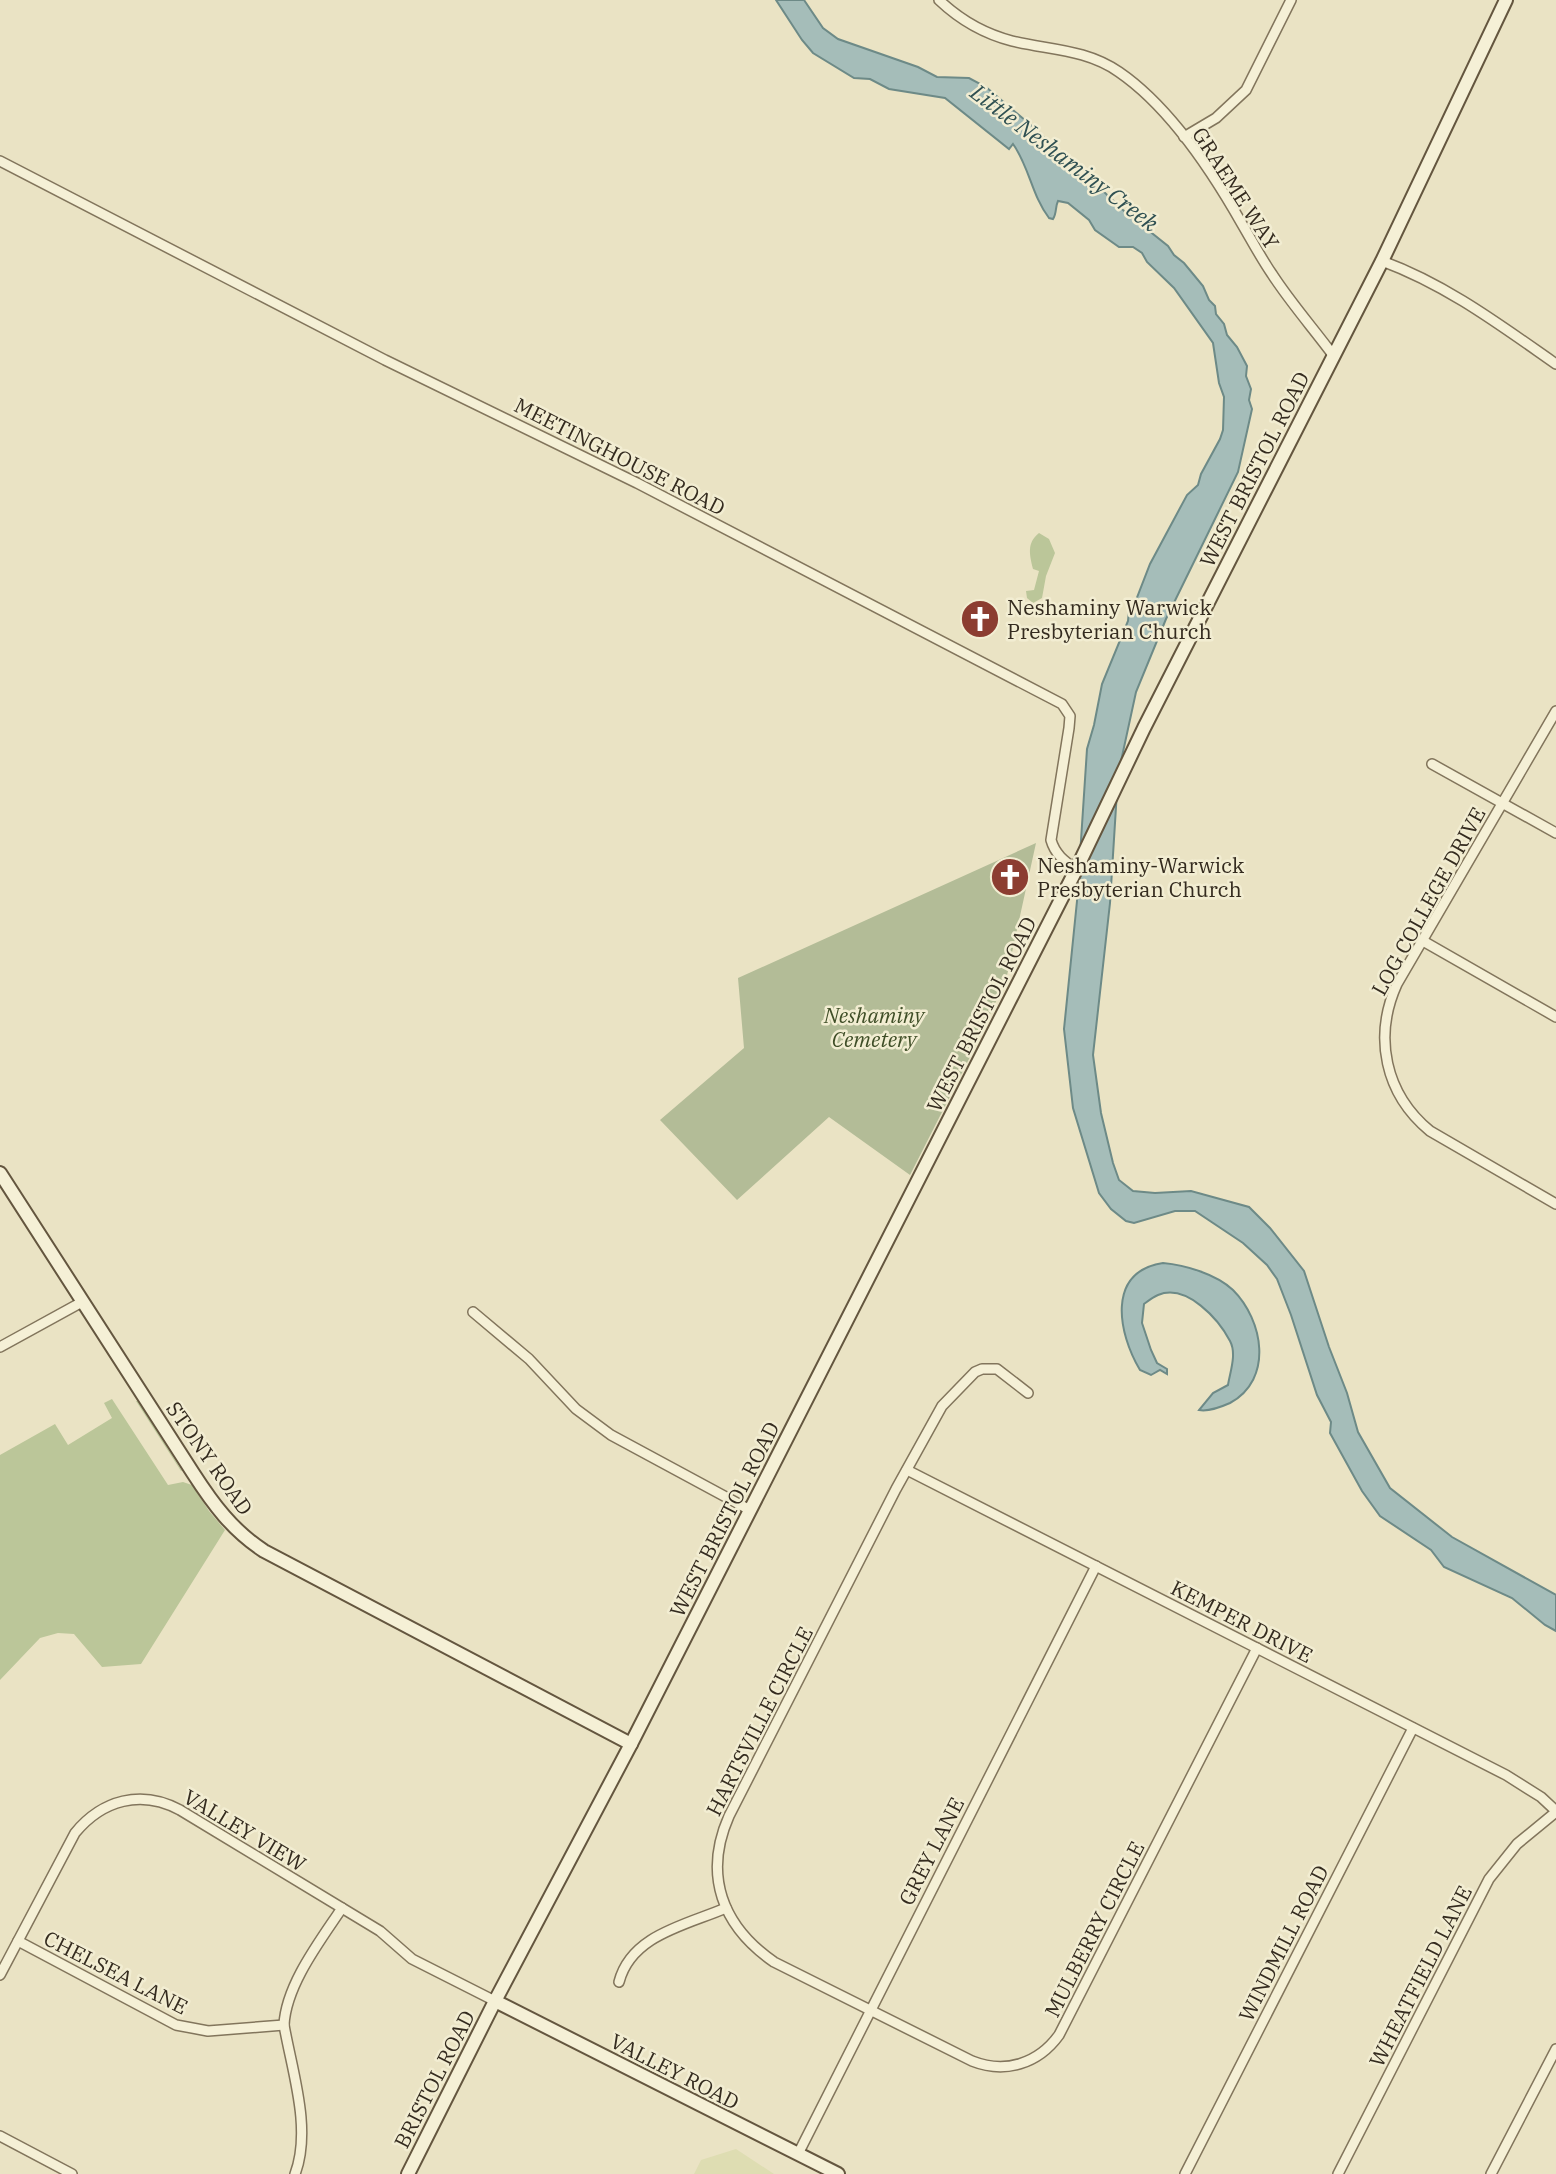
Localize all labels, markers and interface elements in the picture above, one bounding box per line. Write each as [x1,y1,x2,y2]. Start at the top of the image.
water label: Little Neshaminy Creek [964,76,1166,238]
street label: GRAEME WAY [1186,122,1286,254]
street label: WEST BRISTOL ROAD [1193,367,1315,571]
street label: MEETINGHOUSE ROAD [510,391,730,521]
place label: Neshaminy Warwick Presbyterian Church [1007,593,1212,645]
church icon: Neshaminy Warwick Presbyterian Church [959,598,1001,640]
street label: LOG COLLEGE DRIVE [1365,802,1491,1000]
place label: Neshaminy-Warwick Presbyterian Church [1037,851,1245,903]
church icon: Neshaminy-Warwick Presbyterian Church [989,856,1031,898]
street label: WEST BRISTOL ROAD [920,912,1042,1116]
park label: Neshaminy Cemetery [823,1001,927,1053]
street label: STONY ROAD [160,1396,260,1520]
street label: WEST BRISTOL ROAD [663,1417,785,1621]
street label: KEMPER DRIVE [1166,1573,1318,1669]
street label: HARTSVILLE CIRCLE [699,1621,819,1821]
street label: VALLEY VIEW [178,1782,312,1878]
street label: GREY LANE [892,1792,970,1910]
street label: MULBERRY CIRCLE [1038,1836,1150,2022]
street label: WINDMILL ROAD [1232,1860,1334,2026]
street label: WHEATFIELD LANE [1362,1880,1478,2072]
street label: CHELSEA LANE [39,1924,193,2020]
street label: BRISTOL ROAD [387,2005,481,2153]
street label: VALLEY ROAD [606,2026,744,2116]

